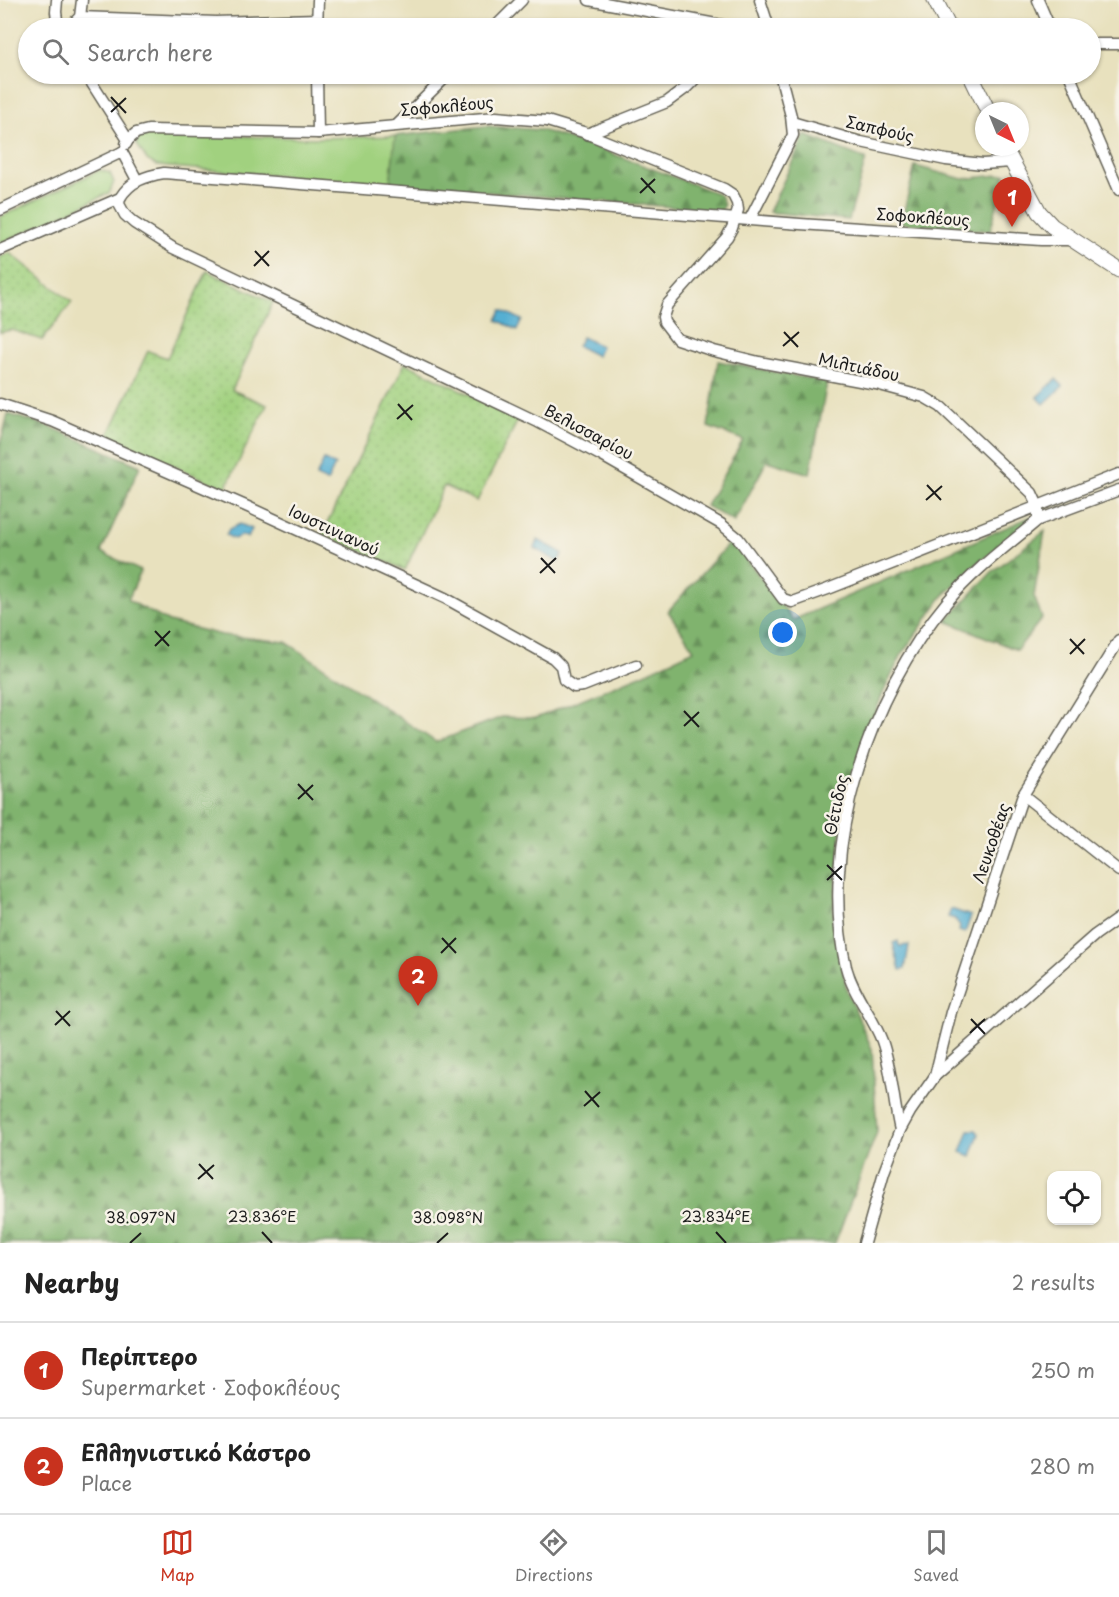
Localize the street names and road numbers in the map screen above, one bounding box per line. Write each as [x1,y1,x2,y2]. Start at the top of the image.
street label: Σοφοκλέους [399,89,494,121]
street label: Σαπφούς [844,109,916,147]
street label: Σοφοκλέους [876,201,970,231]
street label: Μιλτιάδου [816,346,902,386]
street label: Βελισσαρίου [541,398,638,465]
street label: Ιουστινιανού [285,498,384,561]
street label: Θέτιδος [817,772,853,837]
street label: Λευκοθέας [965,799,1015,886]

